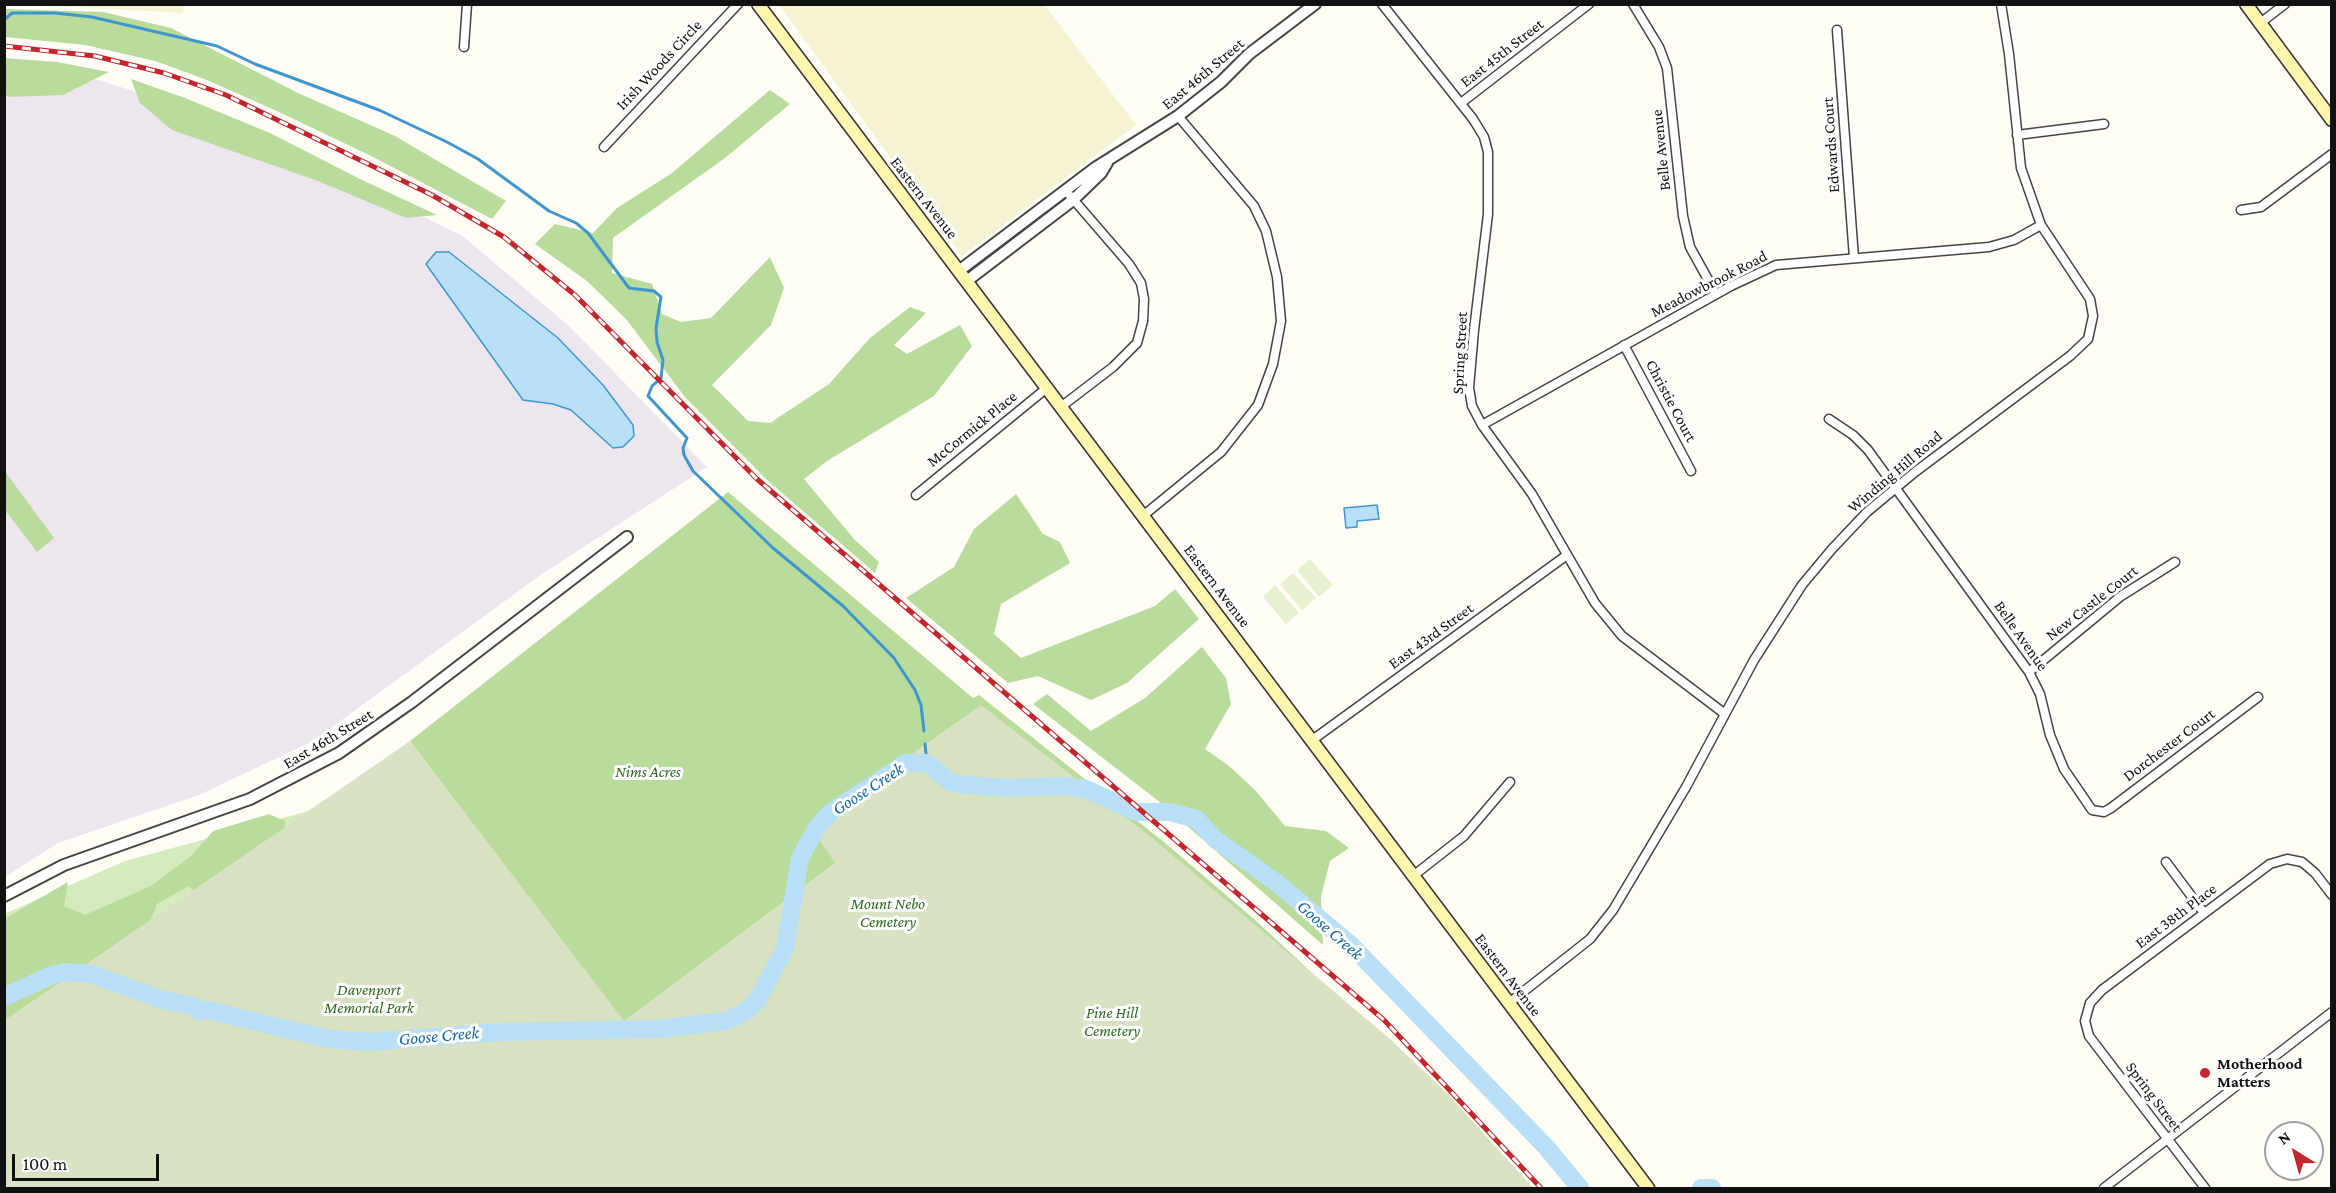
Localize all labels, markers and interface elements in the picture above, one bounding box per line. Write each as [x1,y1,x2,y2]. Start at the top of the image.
street label: East 45th Street [1456,14,1548,92]
street label: Irish Woods Circle [612,16,706,114]
street label: East 46th Street [1158,34,1248,114]
street label: Edwards Court [1818,96,1844,194]
street label: Belle Avenue [1647,109,1675,191]
street label: Eastern Avenue [886,153,962,243]
street label: Meadowbrook Road [1648,246,1770,322]
street label: Spring Street [1448,311,1472,395]
street label: Christie Court [1641,357,1701,445]
street label: McCormick Place [923,387,1021,471]
street label: Winding Hill Road [1844,427,1946,517]
street label: Eastern Avenue [1180,541,1254,631]
street label: New Castle Court [2042,561,2142,645]
street label: Belle Avenue [1990,597,2052,675]
street label: East 43rd Street [1385,599,1477,673]
street label: Dorchester Court [2119,704,2219,786]
street label: East 46th Street [280,705,376,773]
water label: Goose Creek [828,758,908,820]
park label: Nims Acres [615,762,681,782]
street label: East 38th Place [2132,879,2220,953]
park label: Mount Nebo Cemetery [851,894,925,932]
water label: Goose Creek [1293,895,1367,965]
street label: Eastern Avenue [1471,930,1545,1020]
park label: Davenport Memorial Park [324,980,414,1018]
park label: Pine Hill Cemetery [1084,1003,1140,1041]
water label: Goose Creek [398,1022,480,1050]
place label: Motherhood Matters [2217,1054,2302,1092]
street label: Spring Street [2121,1058,2187,1136]
marker: Motherhood Matters [2198,1066,2212,1080]
north arrow [2264,1121,2324,1181]
text: N [2275,1128,2294,1148]
scale bar [15,1142,162,1180]
text: 100 m [23,1154,67,1174]

